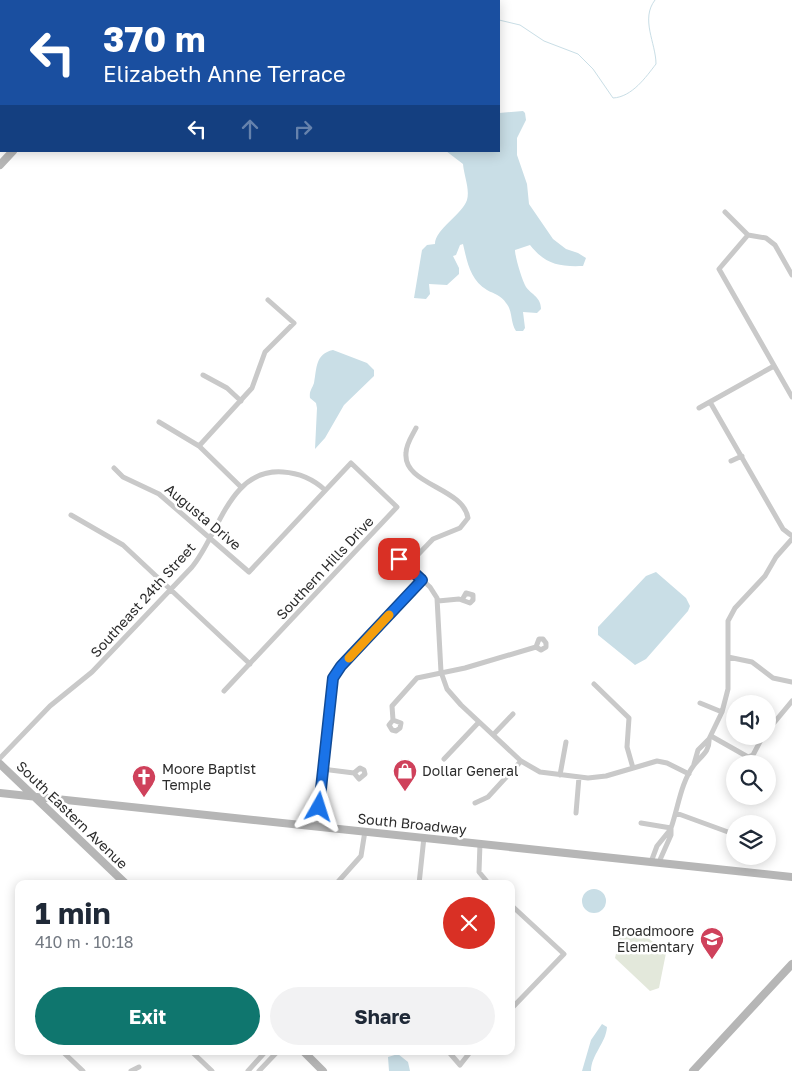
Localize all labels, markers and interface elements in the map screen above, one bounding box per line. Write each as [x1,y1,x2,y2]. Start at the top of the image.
text: 370 m [103,18,206,60]
icon: left [20,20,85,85]
text: Elizabeth Anne Terrace [103,60,346,87]
icon: left [183,115,211,143]
icon: ahead [236,115,264,143]
icon: right [289,115,317,143]
street label: Augusta Drive [162,480,245,553]
street label: Southern Hills Drive [272,513,377,623]
pin [378,538,420,580]
street label: Southeast 24th Street [87,539,199,660]
icon: arrive [385,545,413,573]
map controls [726,695,776,865]
button: sound [726,695,776,745]
button: search [726,755,776,805]
street label: South Eastern Avenue [13,757,131,872]
shop icon: Dollar General [392,758,418,792]
place label: Moore Baptist Temple [162,760,256,793]
place label: Dollar General [422,762,518,779]
church icon: Moore Baptist Temple [131,764,157,798]
position arrow [292,780,344,832]
street label: South Broadway [357,809,468,838]
button: layers [726,815,776,865]
text: 1 min [35,895,111,931]
button: close [443,897,495,949]
place label: Broadmoore Elementary [612,922,694,955]
school or university icon: Broadmoore Elementary [699,926,725,960]
text: 410 m · 10:18 [35,932,133,952]
button: Exit [35,987,260,1045]
button: Share [270,987,495,1045]

